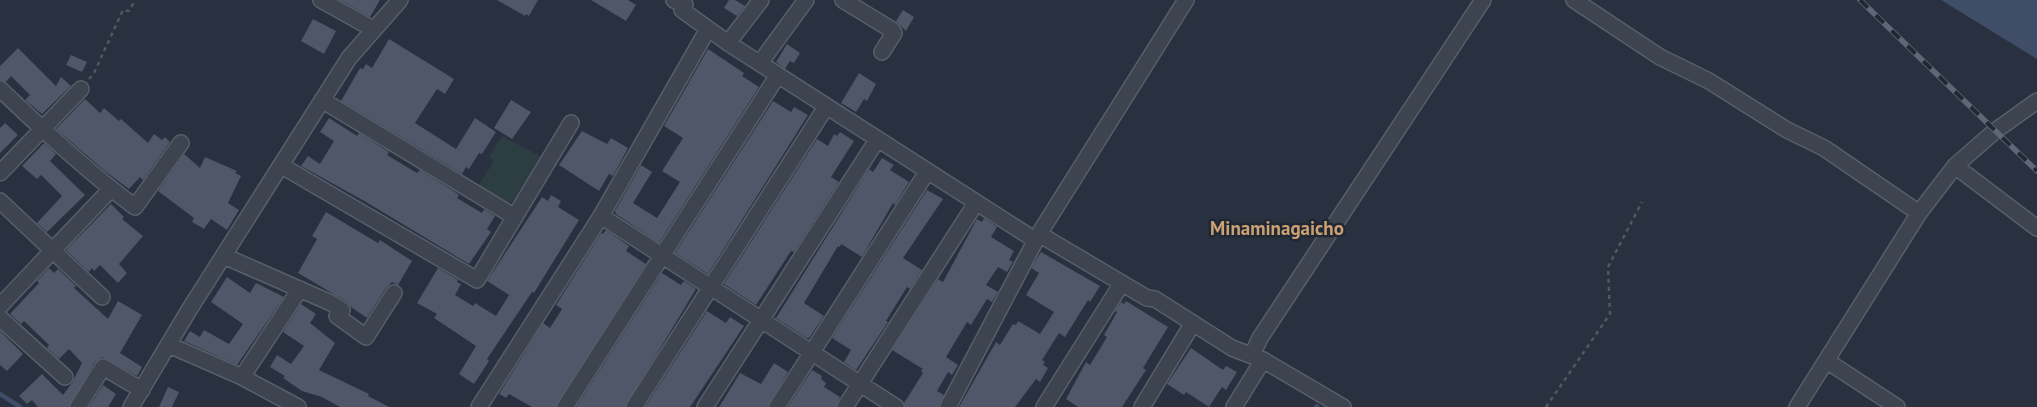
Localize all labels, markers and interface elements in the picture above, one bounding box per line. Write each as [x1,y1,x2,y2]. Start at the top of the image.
district label: Minaminagaicho [1210,216,1344,240]

